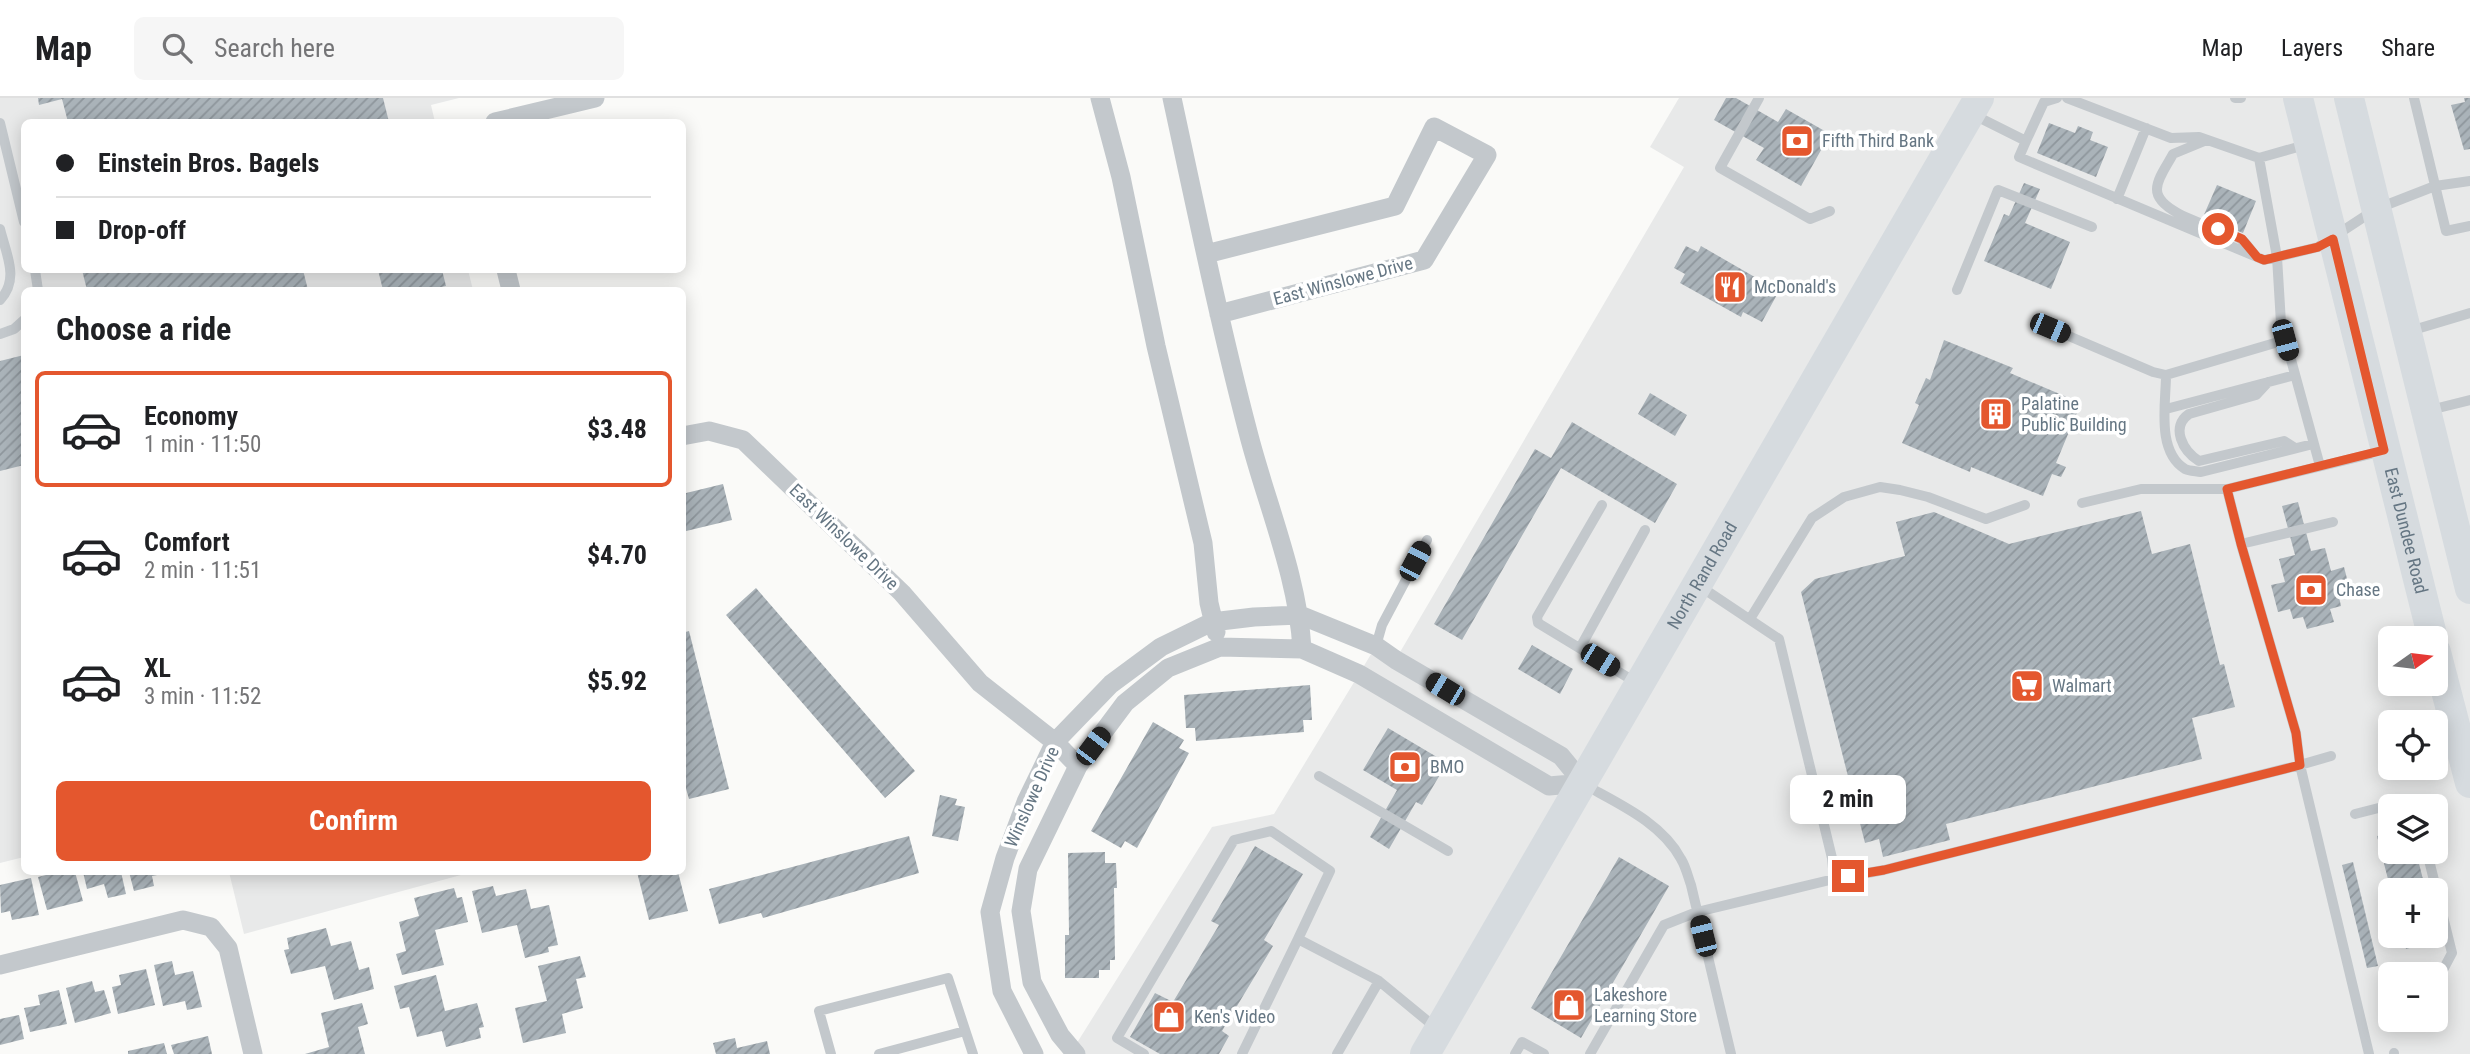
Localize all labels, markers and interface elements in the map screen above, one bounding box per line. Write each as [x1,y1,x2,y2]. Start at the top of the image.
search box [134,17,624,80]
text: Map [35,29,92,68]
icon: search [158,29,196,67]
text: Search here [214,33,335,63]
text: Map [2202,34,2243,62]
text: Layers [2281,34,2343,62]
text: Share [2381,34,2435,62]
bank icon: Fifth Third Bank [1778,122,1816,160]
place label: Fifth Third Bank [1822,130,1934,151]
text: Einstein Bros. Bagels [98,148,319,178]
route start [2202,213,2234,245]
text: Drop-off [98,215,186,245]
street label: East Winslowe Drive [1271,252,1415,309]
restaurant icon: McDonald's [1711,268,1749,306]
place label: McDonald's [1754,276,1836,297]
text: Choose a ride [56,310,231,348]
car [2027,310,2074,346]
car [2270,317,2301,363]
place label: Palatine Public Building [2021,393,2127,435]
building icon: Palatine Public Building [1977,395,2015,433]
icon: car [60,398,123,461]
text: Economy [144,401,238,431]
text: $3.48 [587,414,647,444]
text: 1 min · 11:50 [144,431,261,458]
street label: East Dundee Road [2381,465,2432,596]
street label: East Winslowe Drive [785,479,903,594]
street label: North Rand Road [1663,518,1741,633]
icon: car [60,524,123,587]
text: Comfort [144,527,230,557]
car [1396,538,1435,584]
text: $4.70 [587,540,647,570]
text: 2 min · 11:51 [144,557,261,584]
bank icon: Chase [2292,571,2330,609]
place label: Chase [2336,579,2380,600]
north arrow [2378,626,2448,696]
map controls [2378,626,2448,1032]
car [1577,640,1624,680]
icon: car [60,650,123,713]
text: XL [144,653,171,683]
text: $5.92 [587,666,647,696]
supermarket icon: Walmart [2008,667,2046,705]
car [1422,669,1469,709]
place label: Walmart [2052,675,2112,696]
text: 3 min · 11:52 [144,683,261,710]
button: locate [2378,710,2448,780]
car [1072,723,1115,769]
street label: Winslowe Drive [1000,743,1063,850]
bank icon: BMO [1386,748,1424,786]
place label: BMO [1430,756,1464,777]
callout: 2 min [1790,774,1906,824]
button: Confirm [56,781,651,861]
text: 2 min [1822,786,1874,813]
button: layers [2378,794,2448,864]
route end [1832,860,1864,892]
button: + [2378,878,2448,948]
car [1688,913,1719,959]
button: − [2378,962,2448,1032]
place label: Lakeshore Learning Store [1594,984,1697,1026]
shop icon: Lakeshore Learning Store [1550,986,1588,1024]
shop icon: Ken's Video [1150,998,1188,1036]
place label: Ken's Video [1194,1006,1275,1027]

